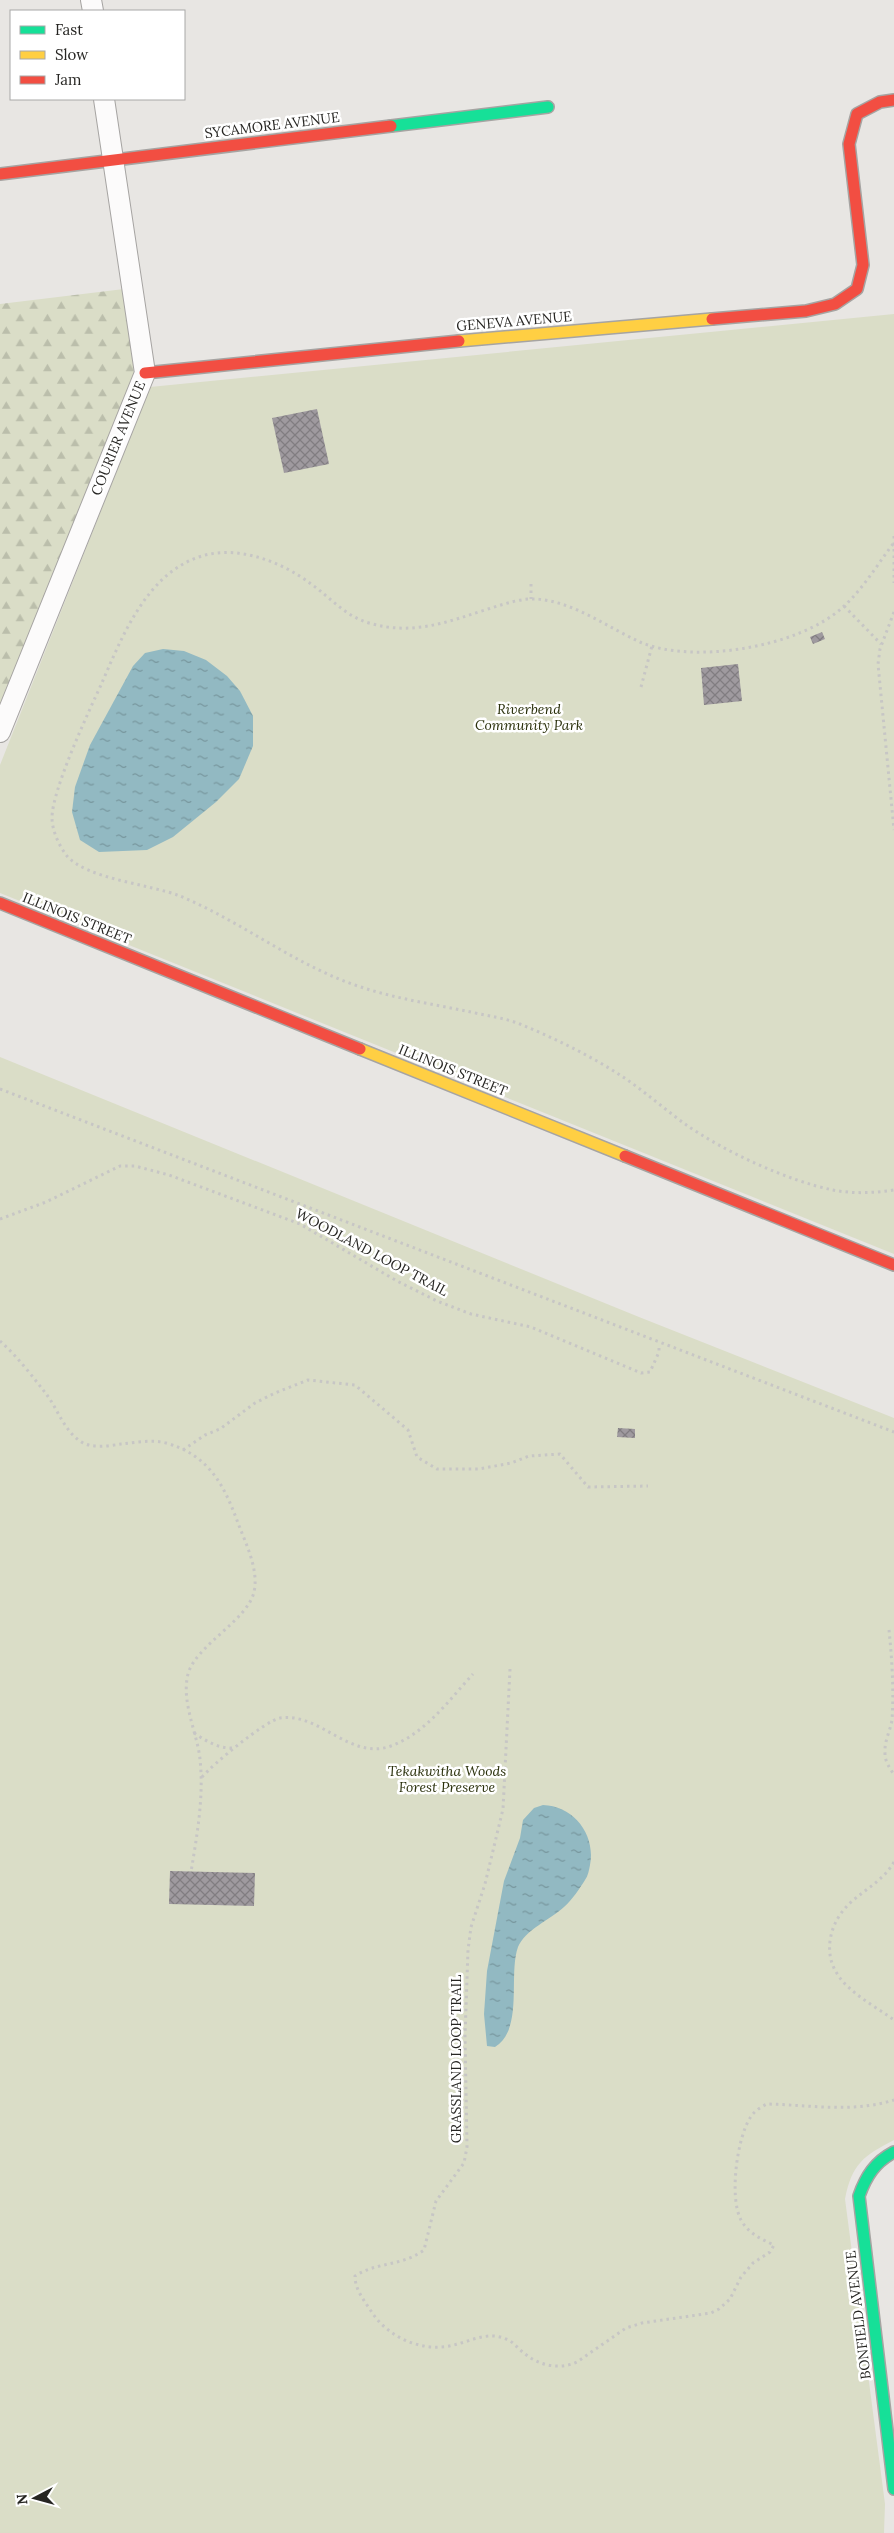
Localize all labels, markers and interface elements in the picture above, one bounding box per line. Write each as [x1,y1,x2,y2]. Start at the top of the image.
legend [10,10,185,100]
text: Fast [55,20,83,39]
text: Slow [55,45,88,64]
text: Jam [54,70,82,89]
street label: SYCAMORE AVENUE [203,108,341,142]
street label: GENEVA AVENUE [456,307,573,335]
street label: COURIER AVENUE [87,378,149,498]
park label: Riverbend Community Park [475,700,583,734]
street label: ILLINOIS STREET [20,888,134,948]
street label: ILLINOIS STREET [396,1040,510,1100]
street label: WOODLAND LOOP TRAIL [293,1204,451,1300]
park label: Tekakwitha Woods Forest Preserve [388,1762,506,1796]
street label: GRASSLAND LOOP TRAIL [447,1975,465,2143]
street label: BONFIELD AVENUE [841,2249,875,2380]
north arrow [10,2473,60,2523]
text: N [13,2493,32,2506]

